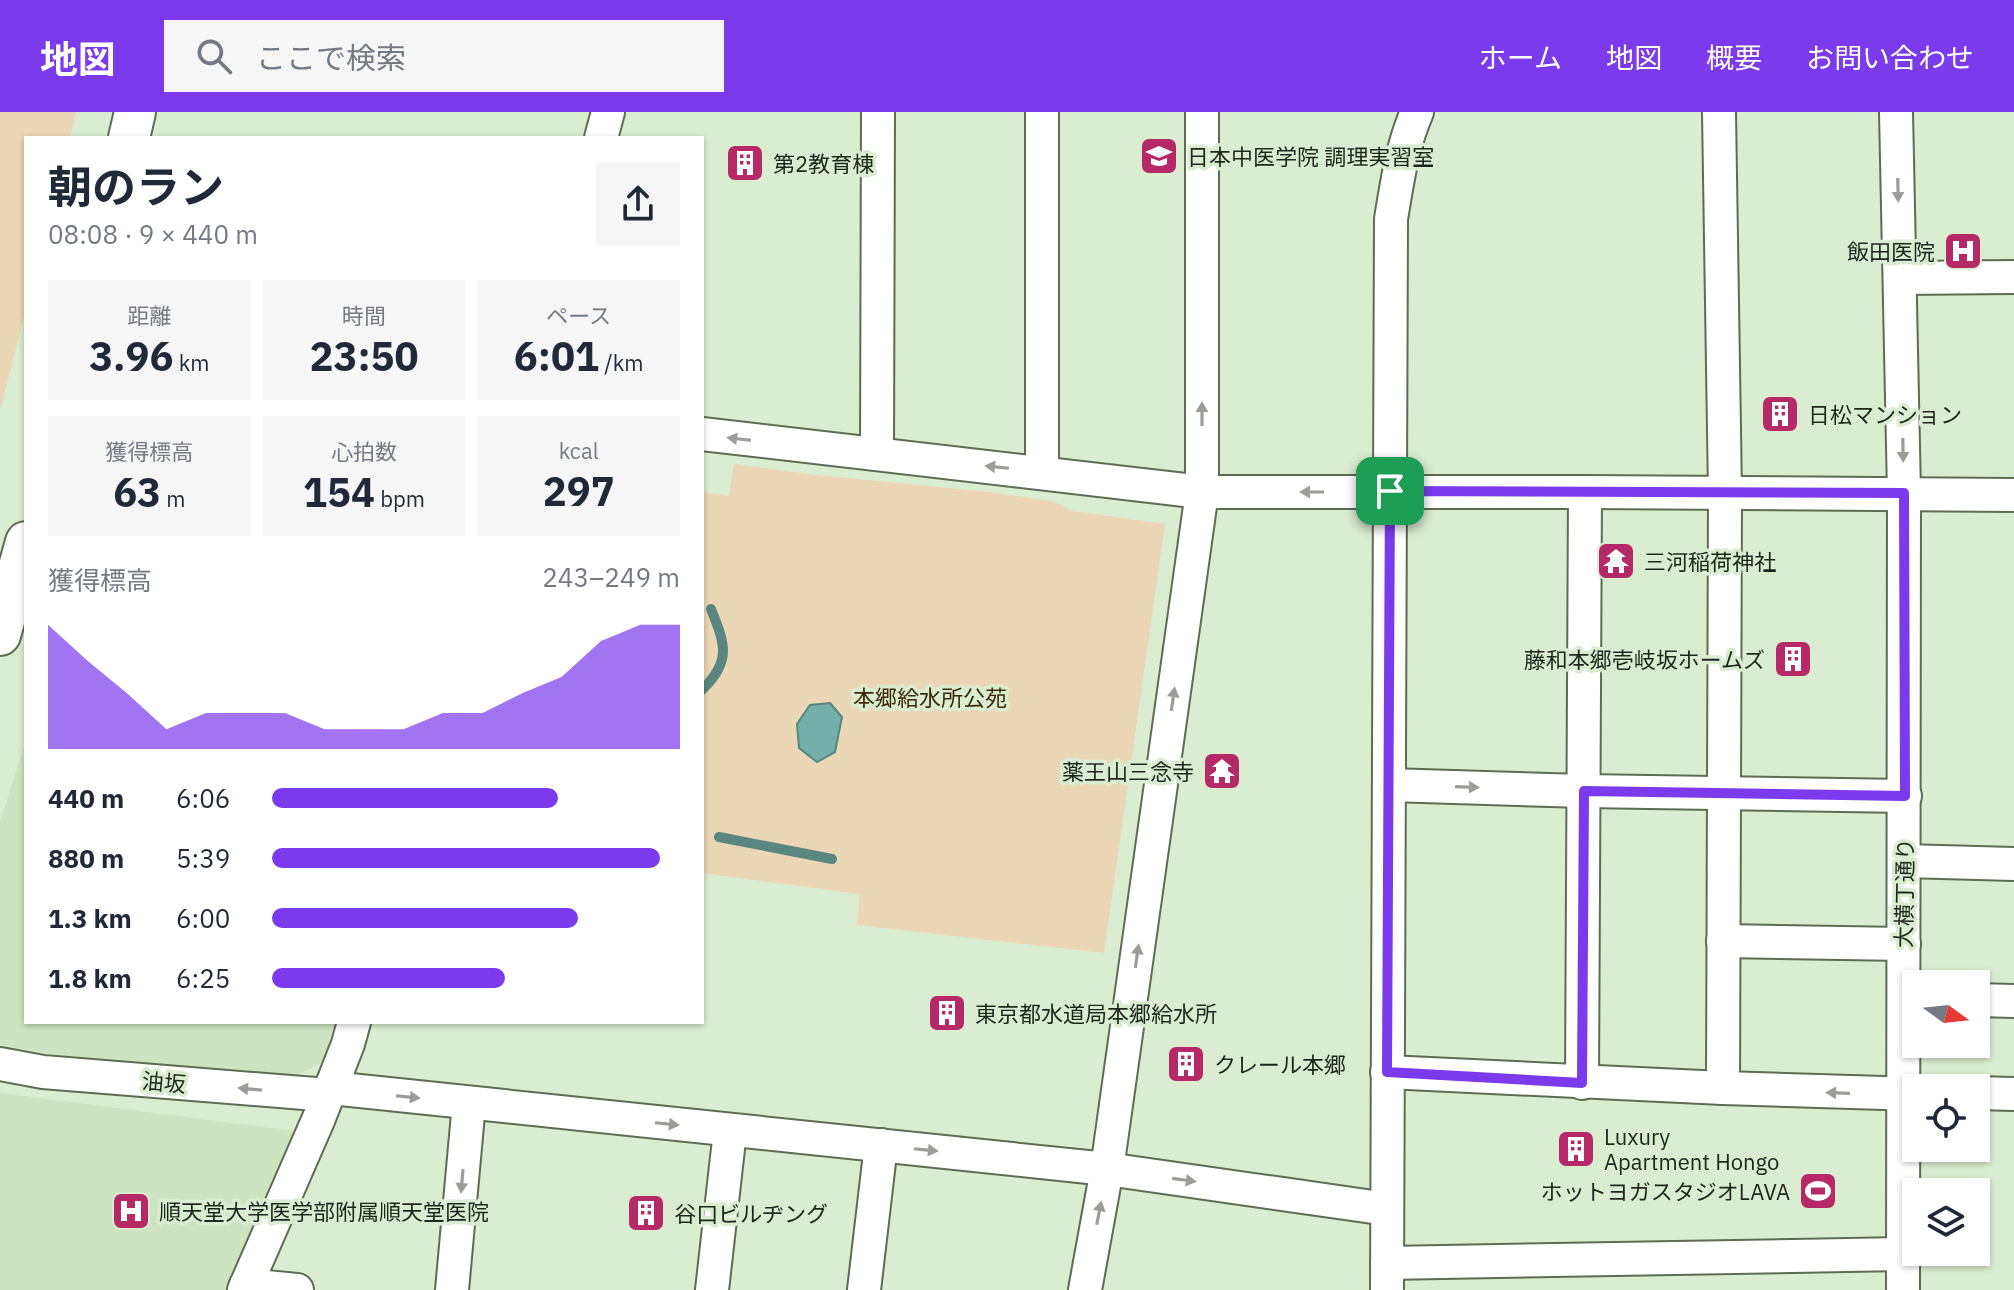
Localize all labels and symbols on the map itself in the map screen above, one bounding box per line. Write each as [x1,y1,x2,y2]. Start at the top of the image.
school or university icon: 日本中医学院 調理実習室 [1138,135,1180,177]
building icon: 第2教育棟 [724,142,766,184]
place label: 日本中医学院 調理実習室 [1187,142,1434,171]
place label: 第2教育棟 [773,149,874,178]
one-way arrow [1891,178,1904,203]
hospital icon: 飯田医院 [1942,230,1984,272]
place label: 飯田医院 [1847,237,1935,266]
building icon: 日松マンション [1759,393,1801,435]
place label: 日松マンション [1808,400,1962,429]
one-way arrow [1196,401,1208,426]
one-way arrow [726,432,751,445]
one-way arrow [1897,438,1910,463]
pin [1356,457,1424,525]
one-way arrow [984,461,1009,474]
one-way arrow [1299,486,1324,498]
temple icon: 三河稲荷神社 [1595,540,1637,582]
place label: 三河稲荷神社 [1644,547,1776,576]
building icon: 藤和本郷壱岐坂ホームズ [1772,638,1814,680]
place label: 藤和本郷壱岐坂ホームズ [1524,645,1765,674]
park label: 本郷給水所公苑 [853,683,1007,712]
one-way arrow [1167,686,1180,711]
temple icon: 薬王山三念寺 [1201,750,1243,792]
place label: 薬王山三念寺 [1062,757,1194,786]
one-way arrow [1455,781,1480,794]
street label: 大横丁通り [1889,838,1919,948]
one-way arrow [1131,943,1144,968]
north arrow [1902,970,1990,1058]
building icon: 東京都水道局本郷給水所 [926,992,968,1034]
place label: 東京都水道局本郷給水所 [975,999,1217,1028]
building icon: クレール本郷 [1165,1043,1207,1085]
place label: クレール本郷 [1214,1050,1346,1079]
street label: 油坂 [141,1066,187,1098]
one-way arrow [237,1082,262,1095]
one-way arrow [1825,1086,1850,1099]
one-way arrow [396,1090,421,1103]
one-way arrow [655,1118,680,1131]
place label: Luxury Apartment Hongo [1604,1122,1779,1176]
building icon: Luxury Apartment Hongo [1555,1128,1597,1170]
one-way arrow [914,1143,939,1156]
one-way arrow [455,1168,468,1193]
sports icon: ホットヨガスタジオLAVA [1797,1170,1839,1212]
one-way arrow [1172,1174,1197,1187]
place label: ホットヨガスタジオLAVA [1541,1177,1790,1206]
hospital icon: 順天堂大学医学部附属順天堂医院 [110,1190,152,1232]
building icon: 谷口ビルヂング [625,1192,667,1234]
place label: 順天堂大学医学部附属順天堂医院 [159,1197,489,1226]
place label: 谷口ビルヂング [674,1199,828,1228]
one-way arrow [1093,1201,1106,1226]

